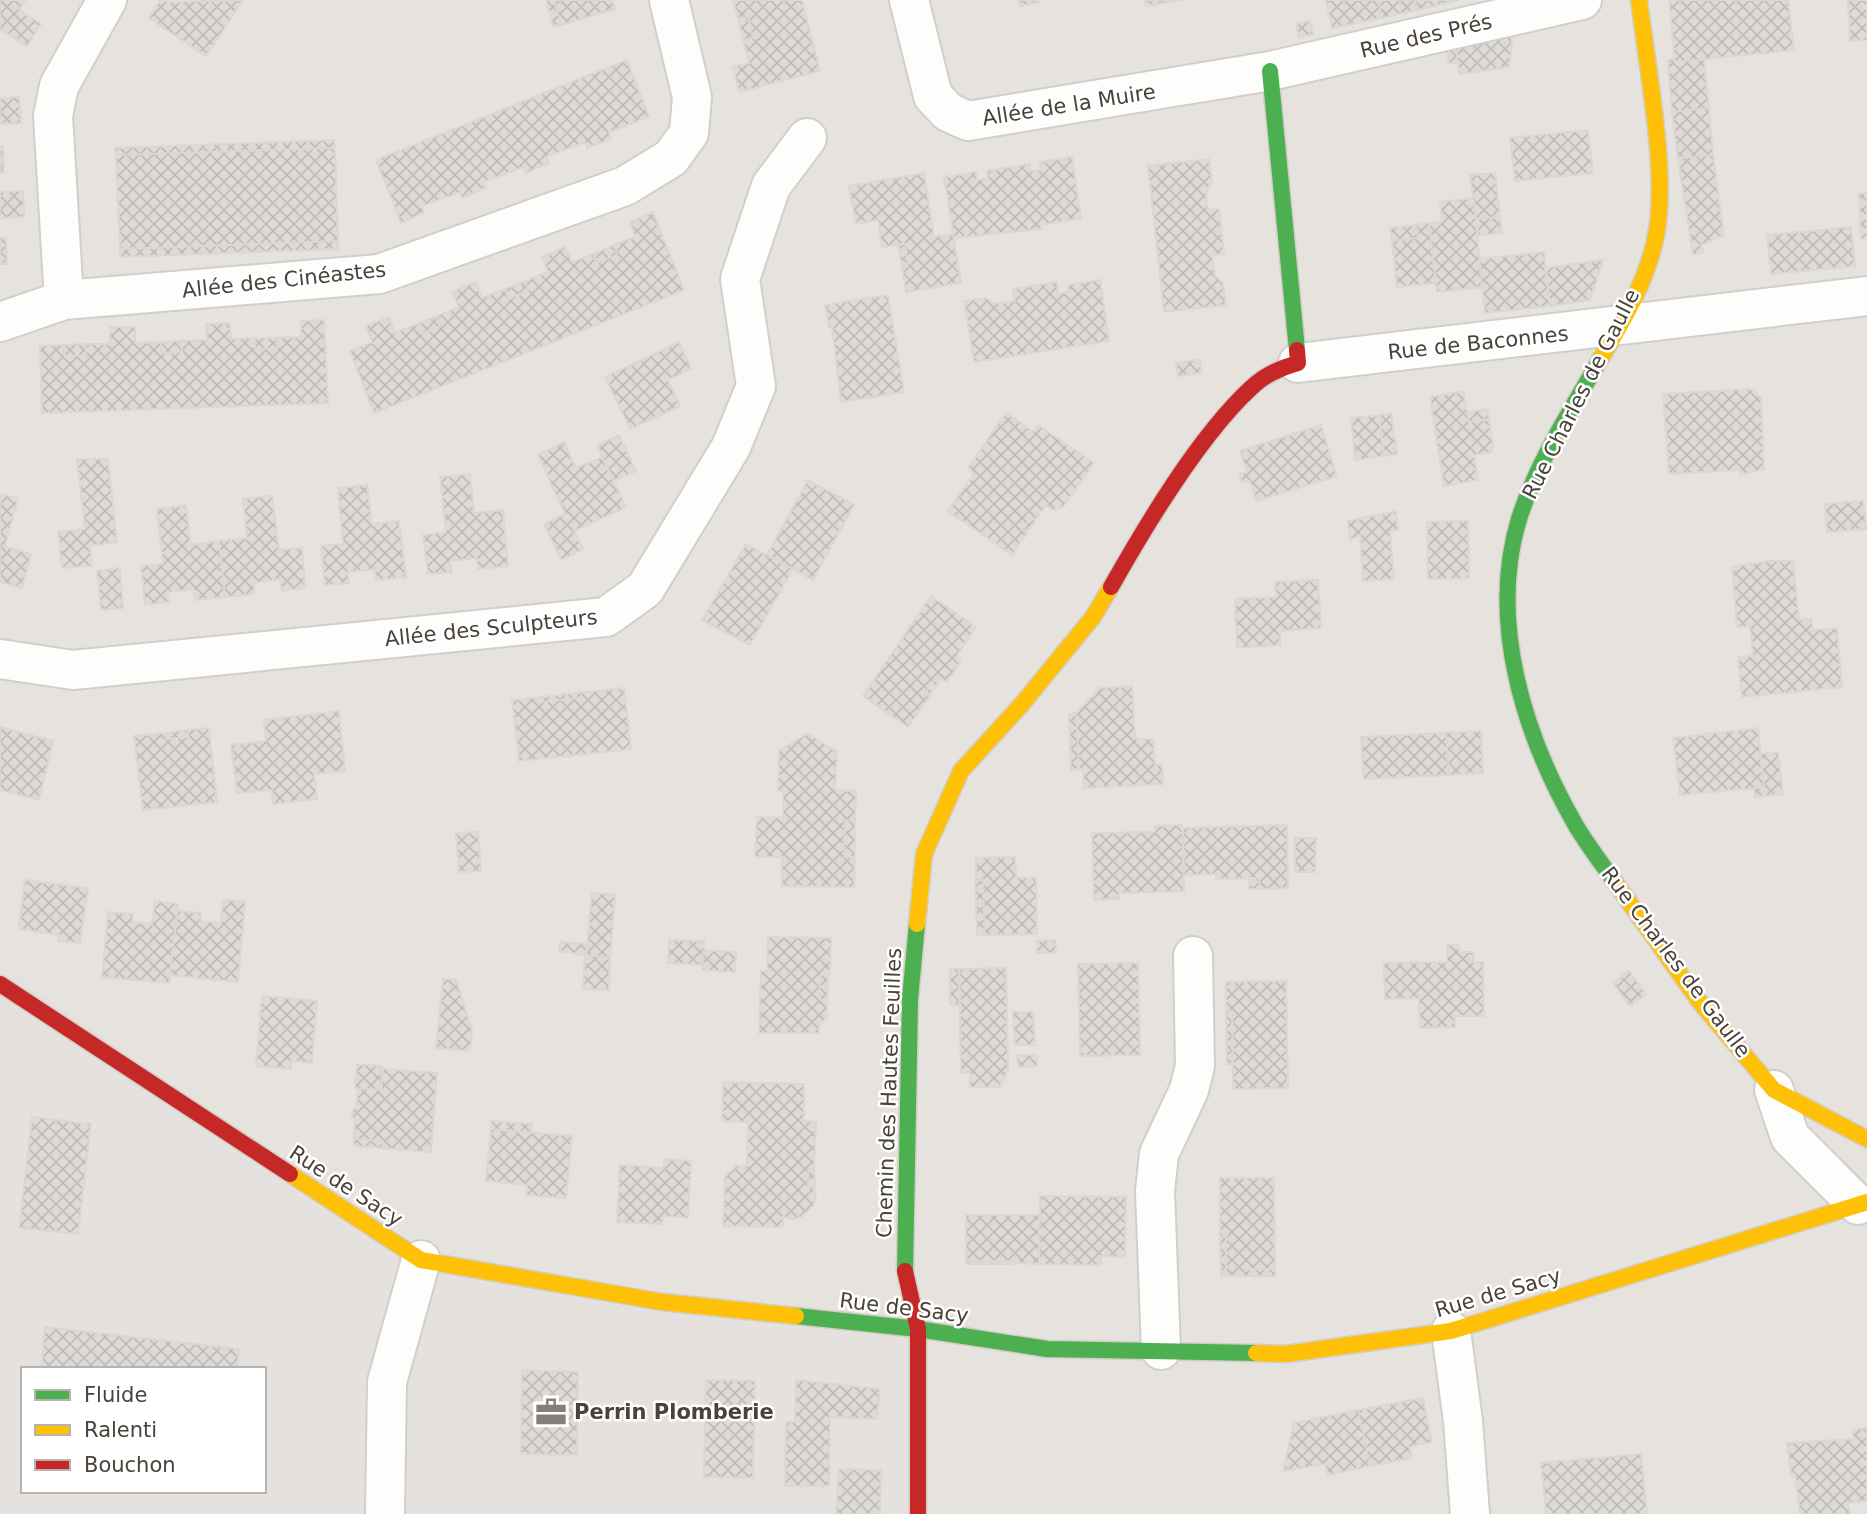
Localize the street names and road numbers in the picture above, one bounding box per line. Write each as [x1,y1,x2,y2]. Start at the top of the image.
street label: Rue des Prés [1358,9,1494,63]
street label: Allée de la Muire [981,79,1157,131]
street label: Allée des Cinéastes [181,257,387,303]
street label: Rue Charles de Gaulle [1518,285,1644,503]
street label: Rue de Baconnes [1386,322,1570,364]
street label: Allée des Sculpteurs [383,605,599,651]
street label: Rue Charles de Gaulle [1596,862,1756,1062]
street label: Chemin des Hautes Feuilles [872,948,906,1238]
street label: Rue de Sacy [285,1141,407,1231]
street label: Rue de Sacy [1432,1264,1564,1322]
street label: Rue de Sacy [838,1288,970,1328]

